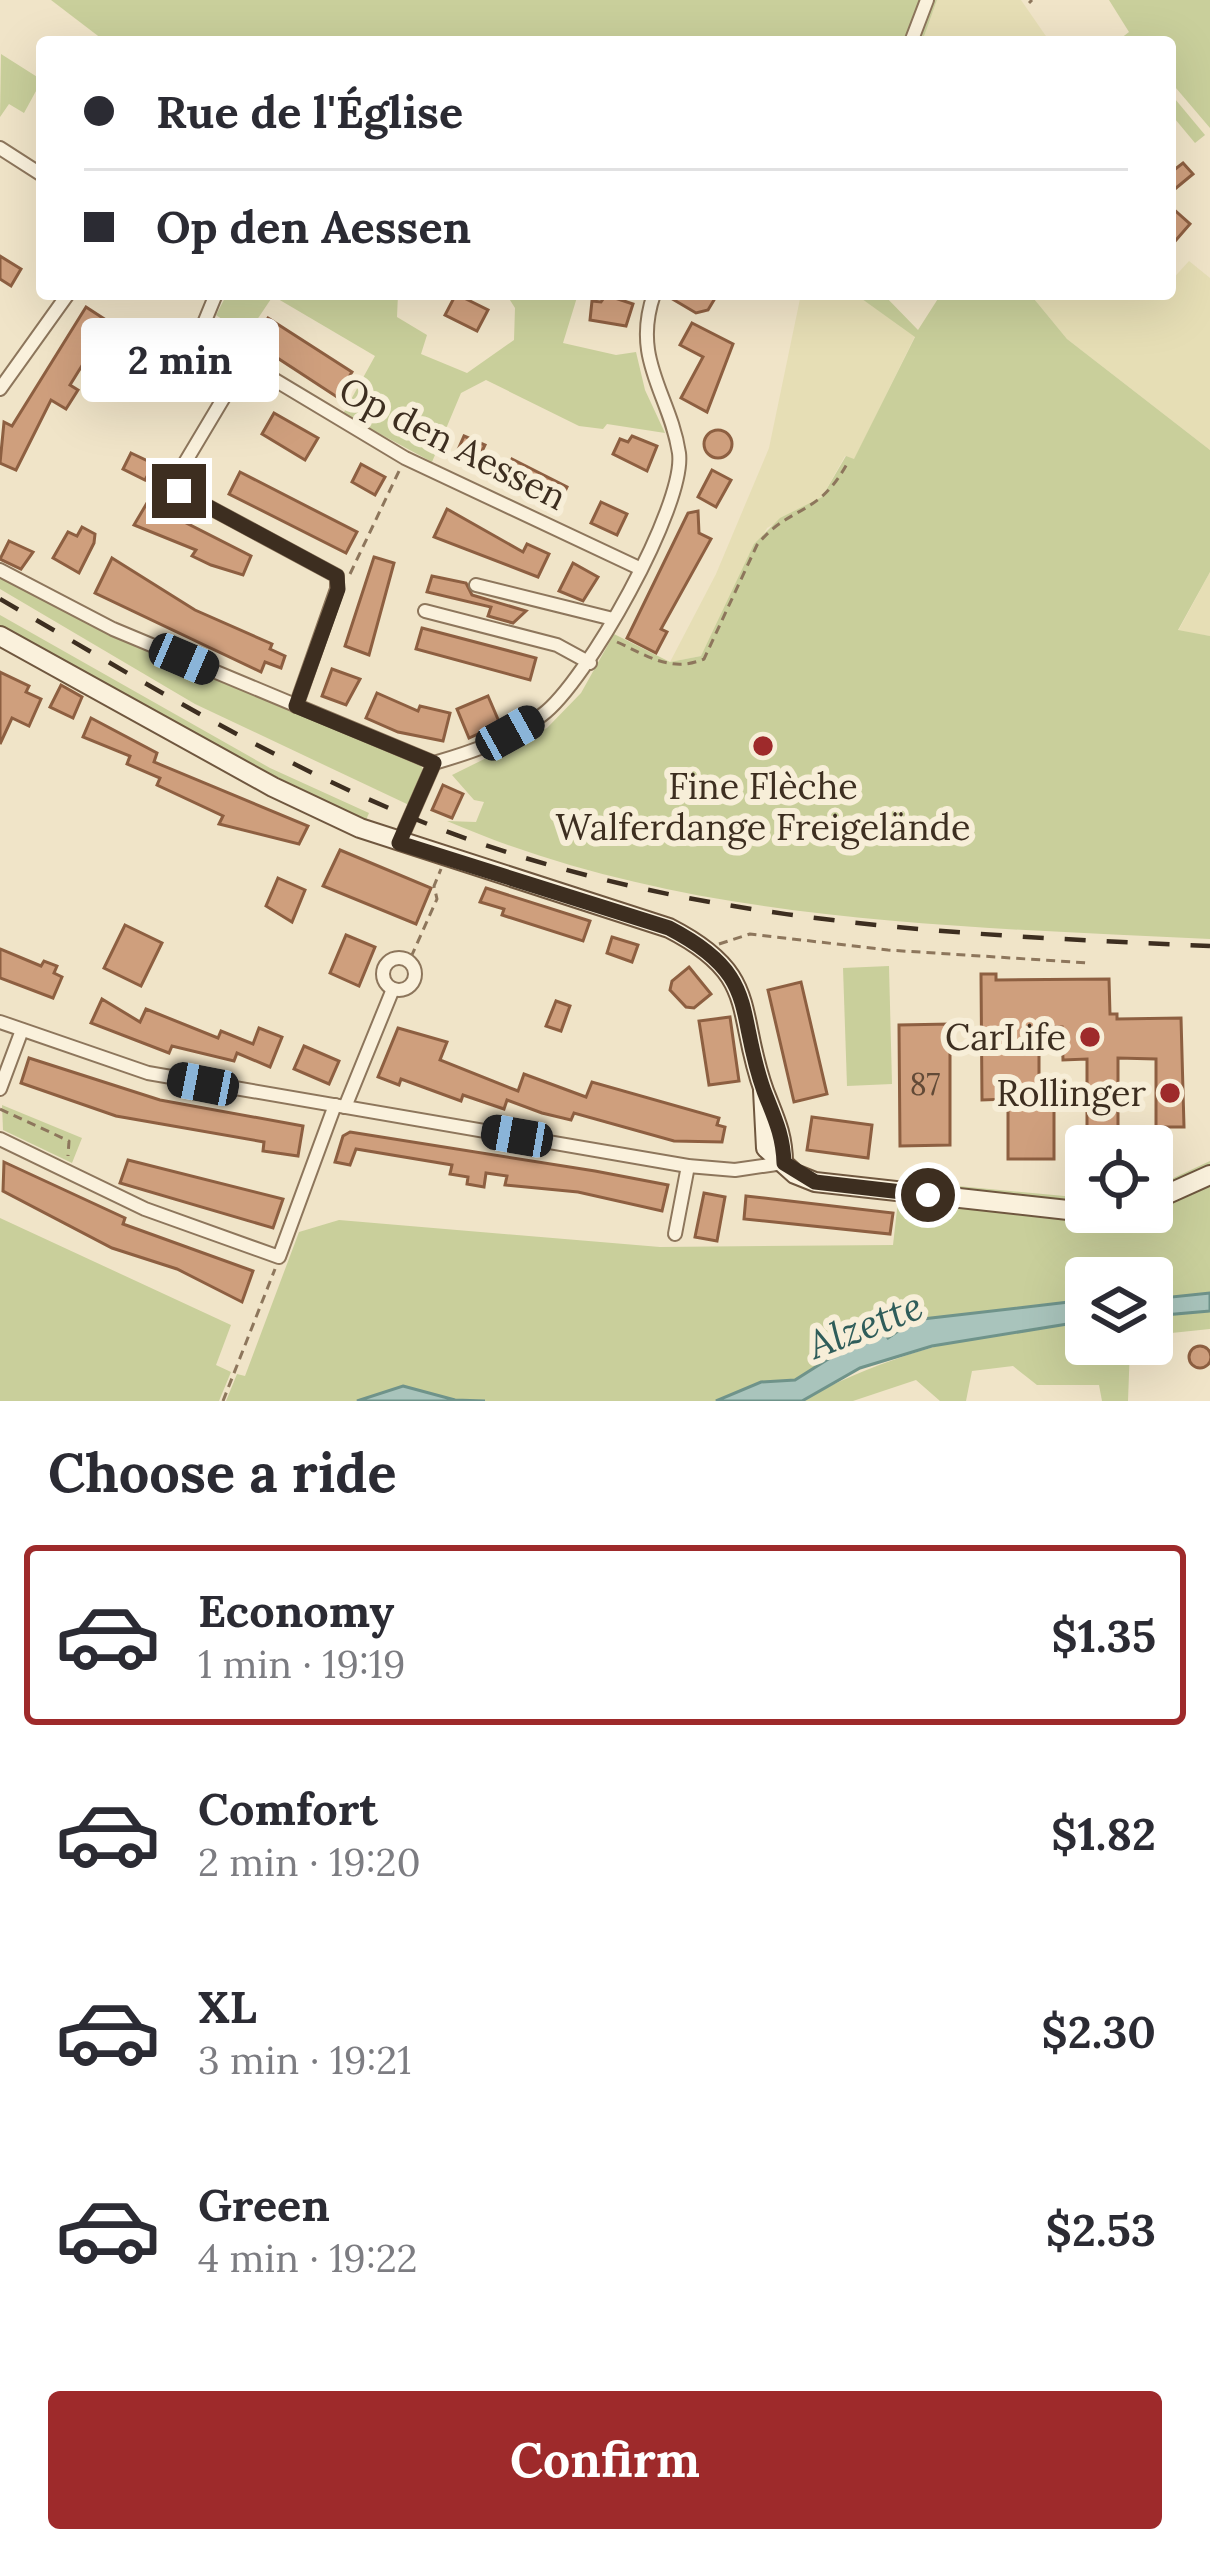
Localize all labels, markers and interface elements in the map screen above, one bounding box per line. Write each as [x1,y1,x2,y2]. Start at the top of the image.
text: Rue de l'Église [156,83,463,140]
text: Op den Aessen [156,198,471,255]
callout: 2 min [80,317,278,401]
text: 2 min [128,335,232,385]
street label: Op den Aessen [332,366,574,520]
route end [152,464,206,518]
car [144,628,224,690]
car [470,700,550,766]
marker: Fine Flèche Walferdange Freigelände [750,733,776,759]
place label: Fine Flèche Walferdange Freigelände [555,763,971,850]
place label: CarLife [945,1014,1066,1060]
marker: CarLife [1077,1024,1103,1050]
car [164,1059,242,1109]
house number: 87 [910,1065,941,1103]
place label: Rollinger [996,1070,1146,1116]
marker: Rollinger [1157,1080,1183,1106]
car [478,1112,556,1160]
map controls [1065,1125,1173,1365]
button: locate [1065,1125,1173,1233]
route start [901,1168,955,1222]
button: layers [1065,1257,1173,1365]
water label: Alzette [799,1280,930,1370]
text: Choose a ride [48,1438,397,1507]
icon: car [54,1581,162,1689]
text: Economy [198,1582,394,1639]
text: $1.35 [1051,1607,1156,1664]
text: 1 min · 19:19 [198,1639,405,1689]
icon: car [54,1779,162,1887]
text: Comfort [198,1780,378,1837]
text: $1.82 [1051,1805,1156,1862]
text: 2 min · 19:20 [198,1837,421,1887]
icon: car [54,1977,162,2085]
text: XL [198,1978,257,2035]
text: $2.30 [1041,2003,1156,2060]
text: 3 min · 19:21 [198,2035,411,2085]
icon: car [54,2175,162,2283]
text: Green [198,2176,330,2233]
text: $2.53 [1046,2201,1156,2258]
text: 4 min · 19:22 [198,2233,418,2283]
button: Confirm [48,2391,1162,2529]

